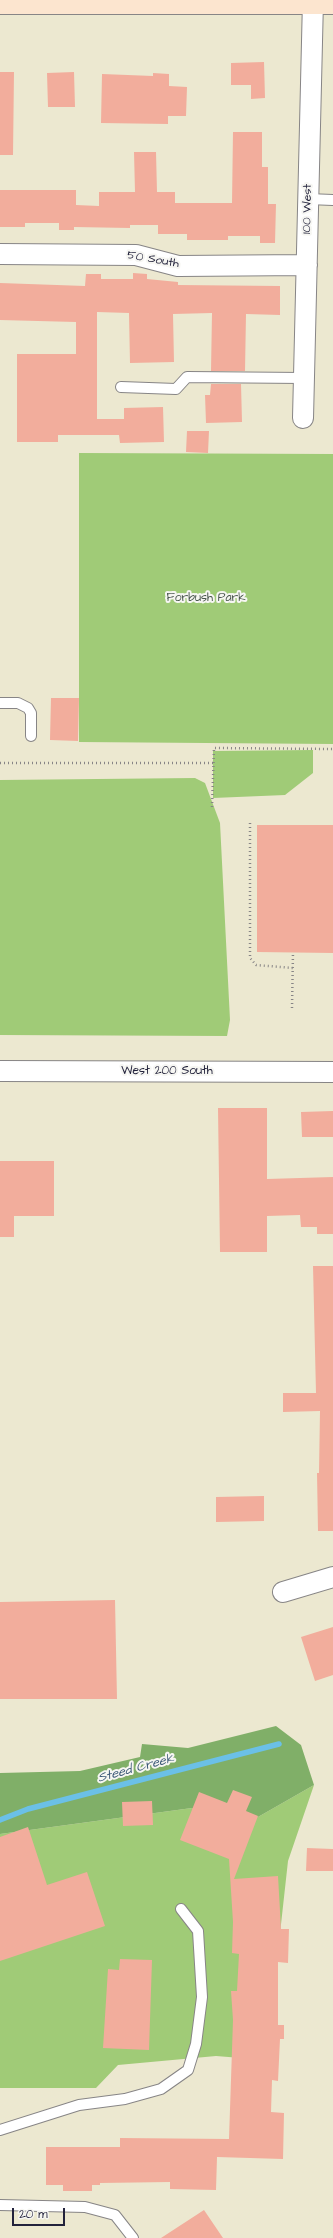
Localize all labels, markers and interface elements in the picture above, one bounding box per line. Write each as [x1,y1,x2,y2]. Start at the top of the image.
street label: 100 West [300,184,316,234]
street label: 50 South [126,248,180,272]
park label: Forbush Park [166,591,246,605]
street label: West 200 South [121,1064,213,1078]
water label: Steed Creek [96,1751,176,1787]
scale bar [14,2200,67,2226]
text: 20 m [19,2206,48,2223]

